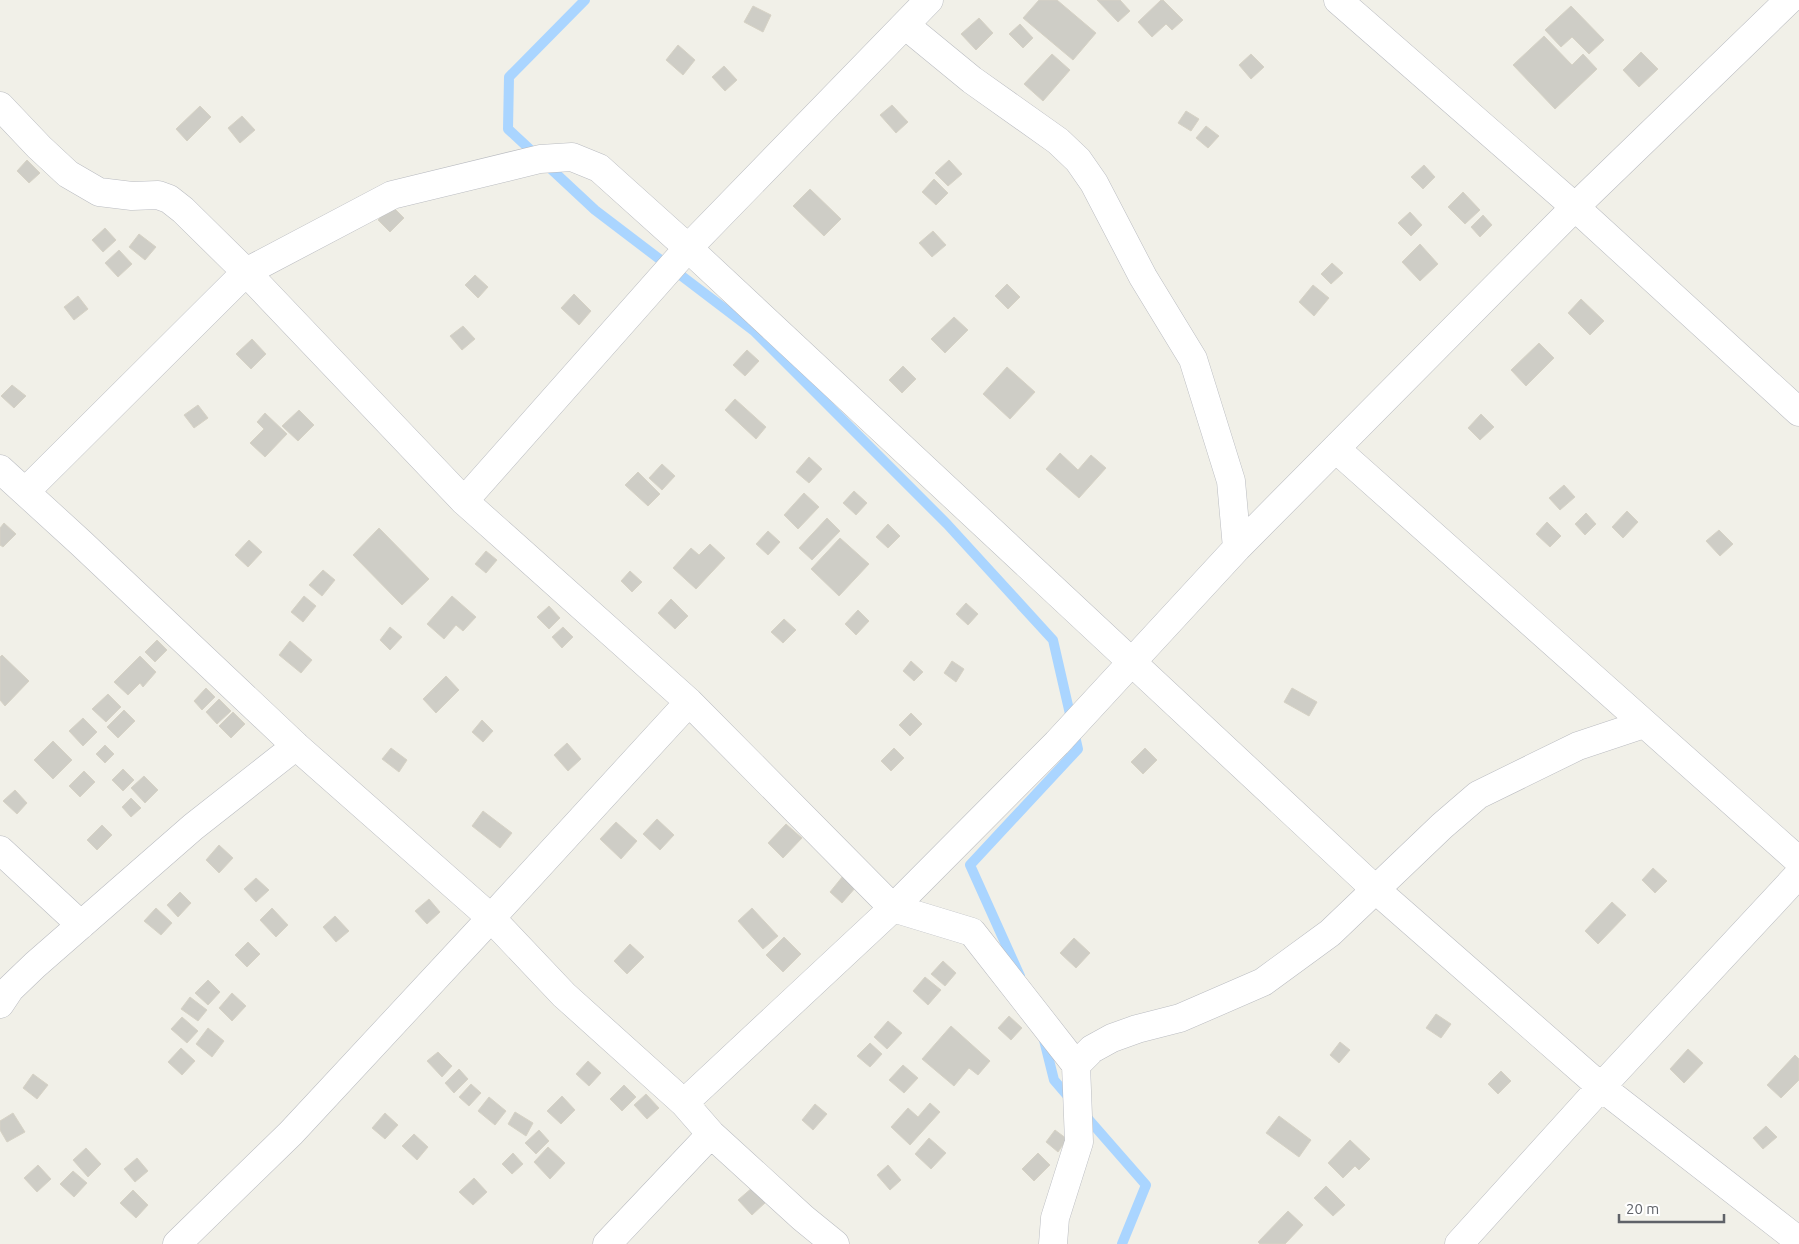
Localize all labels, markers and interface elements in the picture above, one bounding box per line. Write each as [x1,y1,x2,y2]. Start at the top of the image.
scale bar [1619,1192,1724,1224]
text: 20 m [1626,1200,1659,1217]

